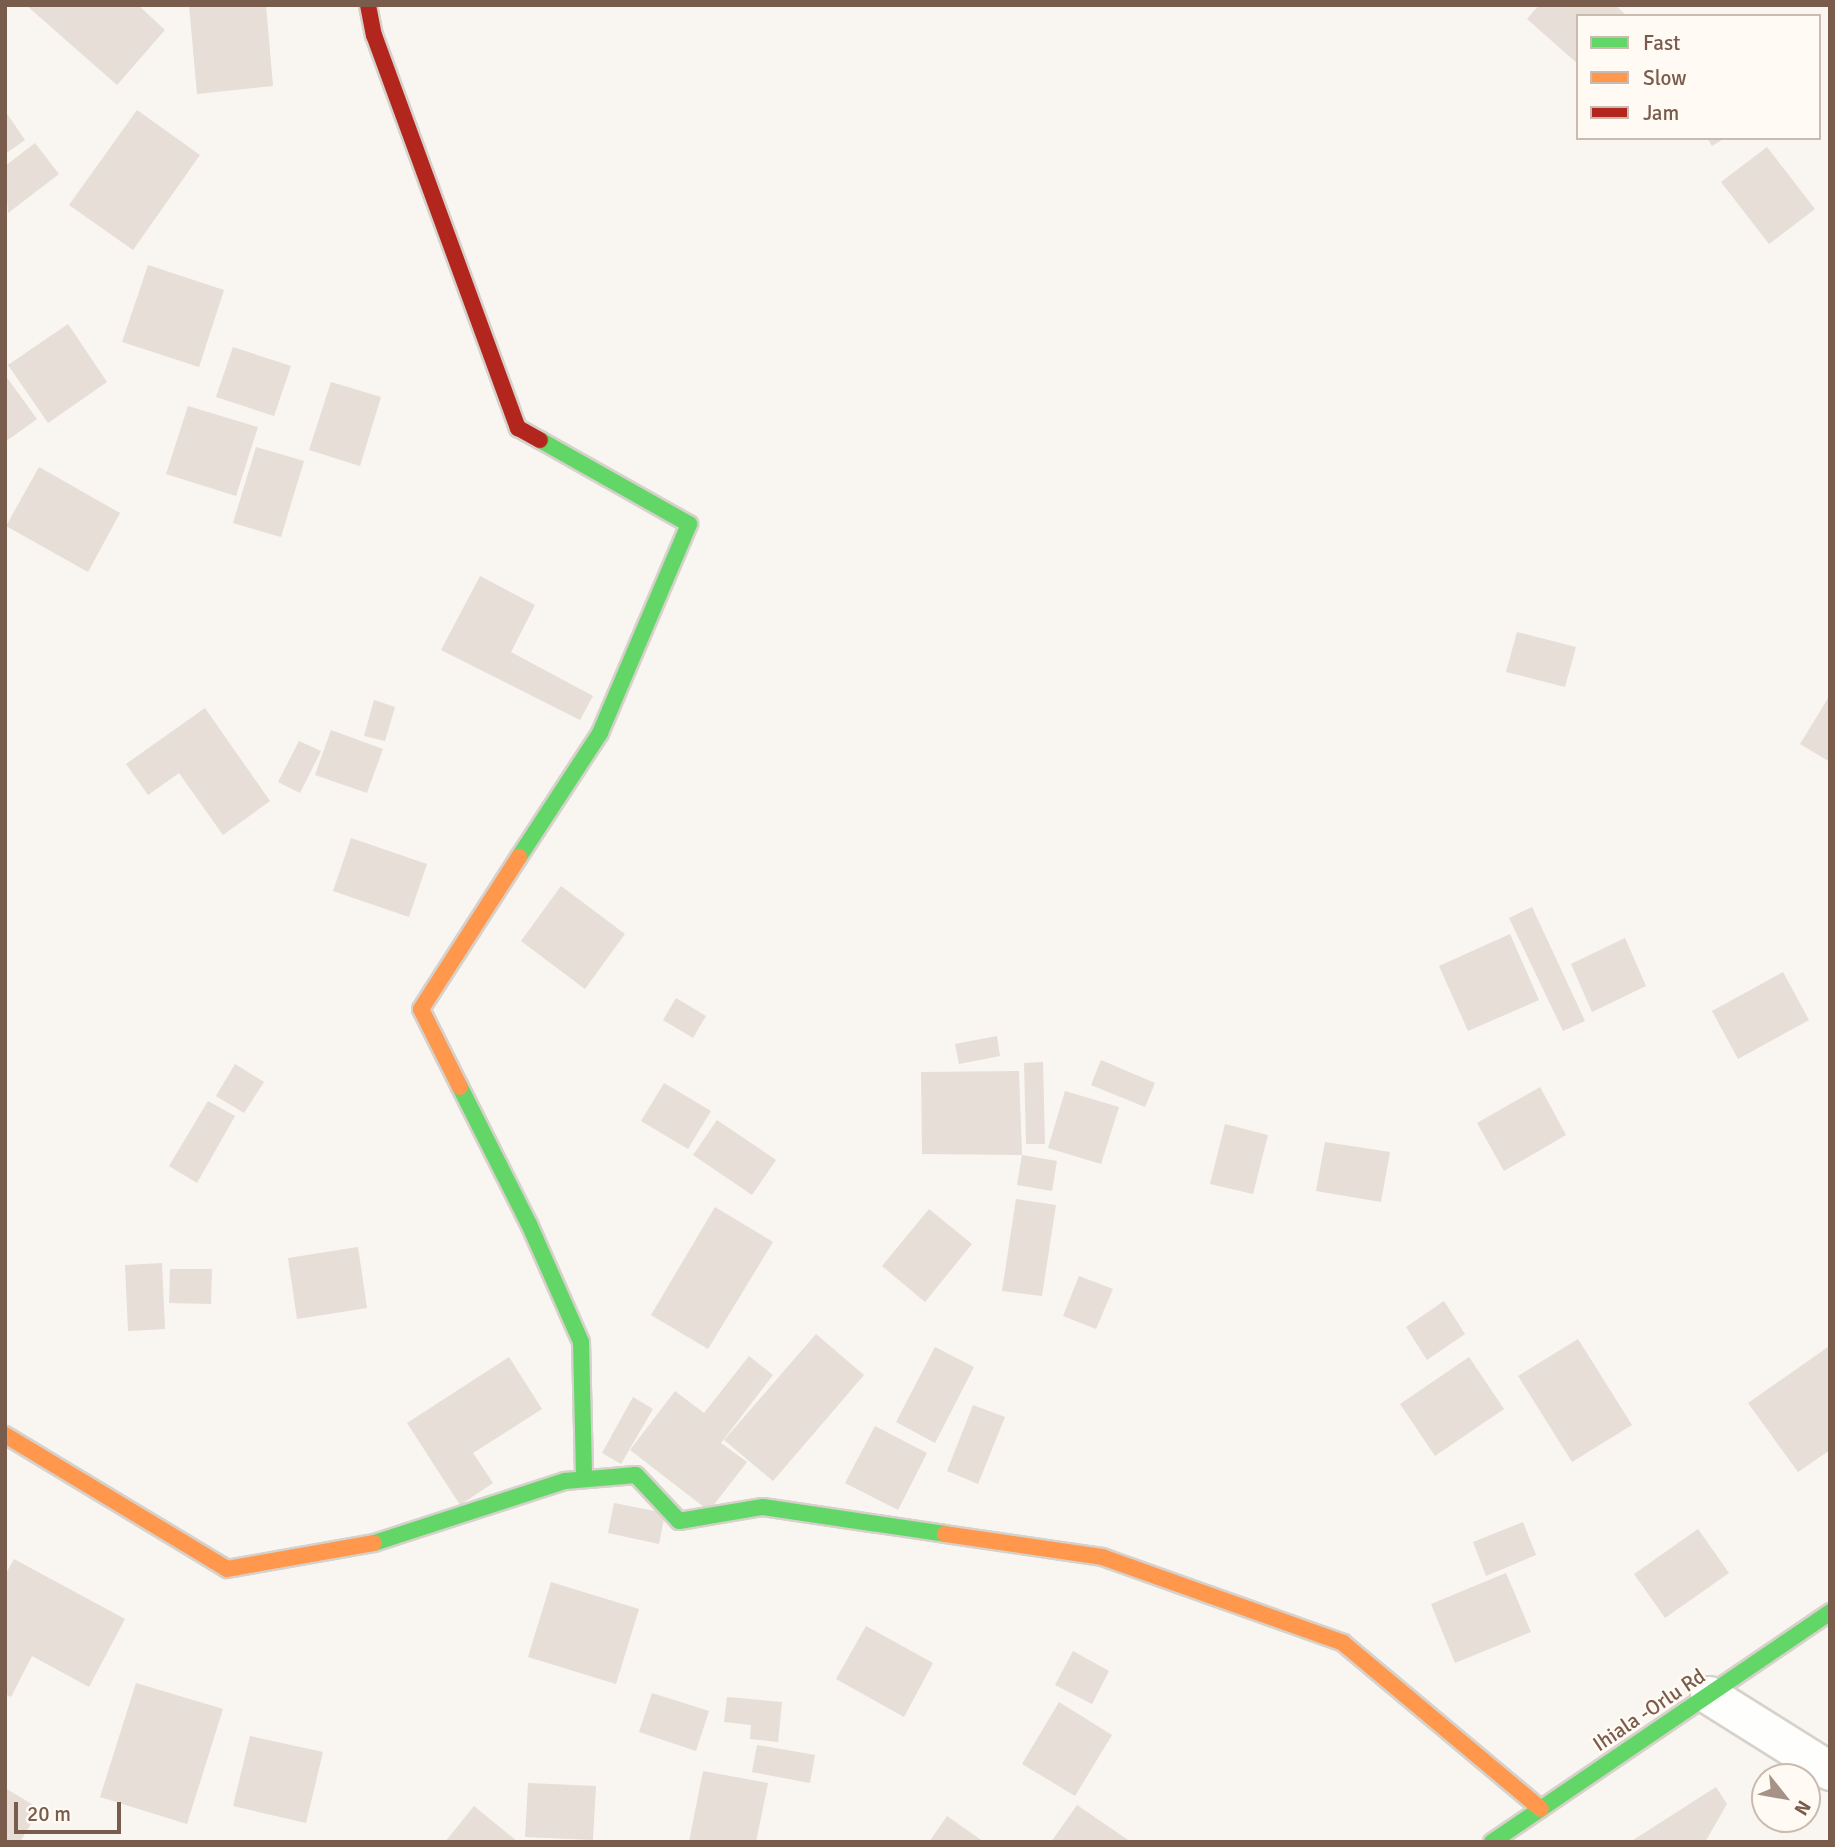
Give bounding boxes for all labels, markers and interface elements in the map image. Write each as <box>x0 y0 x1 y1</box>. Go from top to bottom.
legend <box>1576 14 1821 140</box>
text: Fast <box>1643 30 1680 56</box>
text: Slow <box>1643 65 1687 91</box>
text: Jam <box>1643 100 1679 126</box>
street label: Ihiala -Orlu Rd <box>1588 1663 1710 1757</box>
north arrow <box>1751 1763 1821 1833</box>
scale bar <box>18 1787 124 1831</box>
text: N <box>1789 1796 1816 1820</box>
text: 20 m <box>27 1801 71 1827</box>

